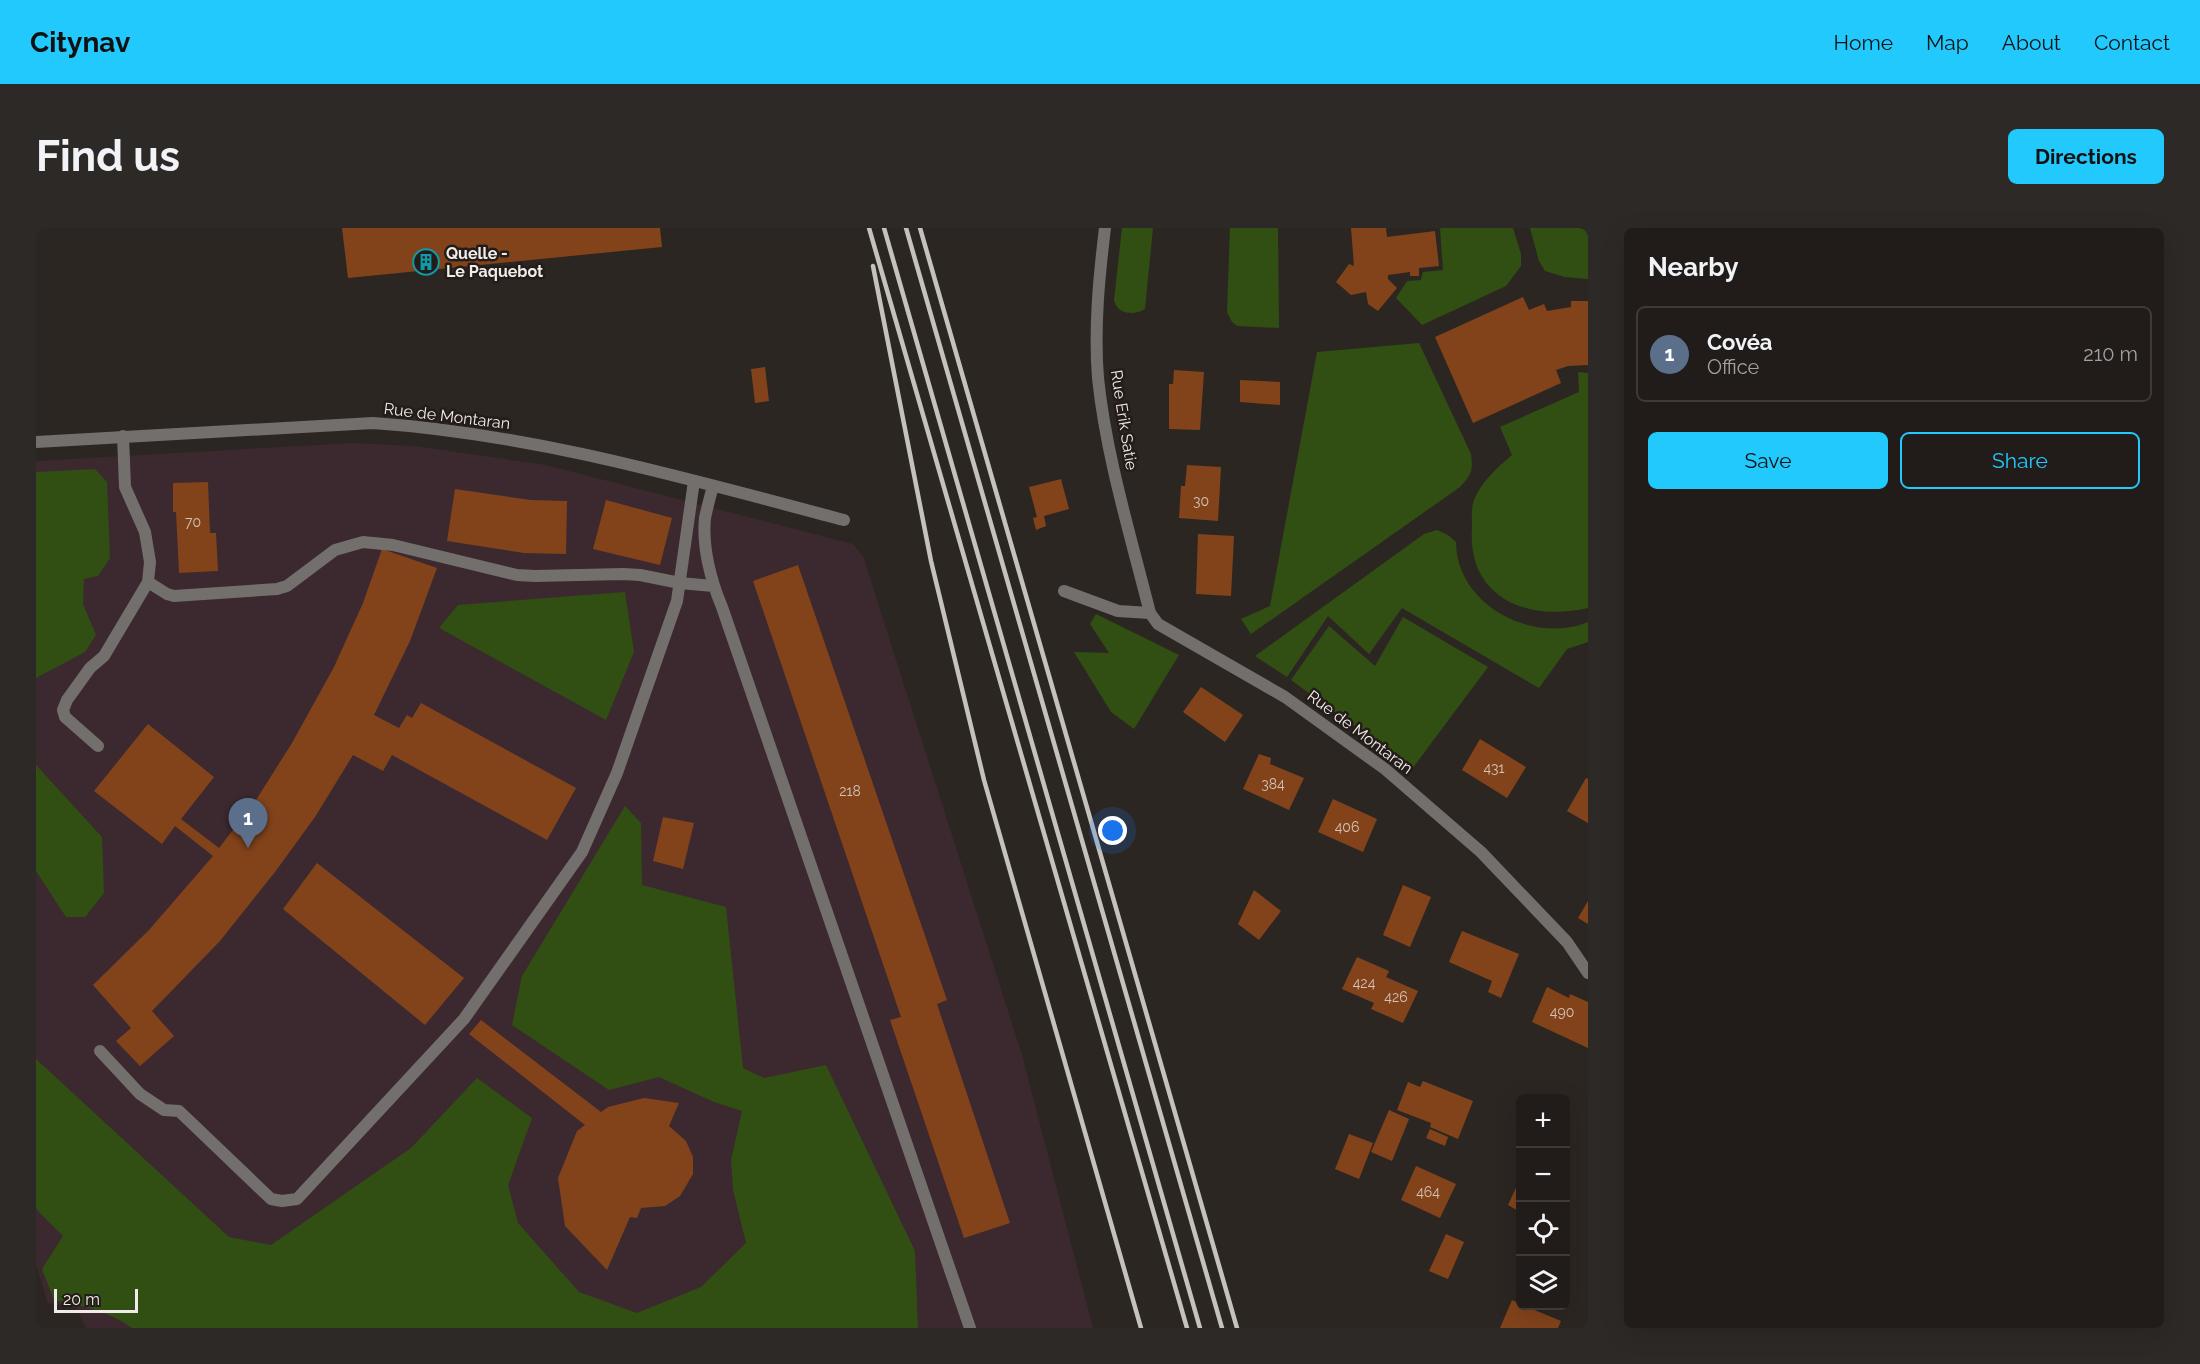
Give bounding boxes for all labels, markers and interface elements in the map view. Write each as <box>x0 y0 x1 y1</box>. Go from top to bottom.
text: Citynav <box>30 26 130 59</box>
text: Home <box>1834 30 1893 55</box>
text: Map <box>1926 30 1969 55</box>
text: About <box>2002 30 2061 55</box>
text: Contact <box>2094 30 2170 55</box>
button: Directions <box>2008 129 2164 184</box>
text: Find us <box>36 132 180 181</box>
place label: Quelle - Le Paquebot <box>446 244 543 281</box>
building icon: Quelle - Le Paquebot <box>411 247 441 277</box>
text: Nearby <box>1648 252 1738 282</box>
text: Covéa <box>1707 329 1773 355</box>
text: 1 <box>1665 342 1674 366</box>
text: 210 m <box>2083 342 2138 366</box>
text: Office <box>1707 355 1759 379</box>
street label: Rue Erik Satie <box>1107 369 1141 471</box>
street label: Rue de Montaran <box>383 399 511 433</box>
button: Save <box>1648 432 1888 489</box>
button: Share <box>1900 432 2140 489</box>
house number: 30 <box>1193 493 1209 509</box>
house number: 70 <box>185 514 201 530</box>
street label: Rue de Montaran <box>1304 686 1416 778</box>
house number: 431 <box>1483 760 1505 776</box>
house number: 384 <box>1261 776 1285 792</box>
house number: 218 <box>839 783 861 799</box>
pin: 1 <box>228 798 268 848</box>
your location <box>1098 816 1127 845</box>
house number: 406 <box>1335 819 1359 835</box>
house number: 424 <box>1353 975 1376 991</box>
house number: 426 <box>1384 989 1408 1005</box>
house number: 490 <box>1550 1004 1574 1020</box>
map controls <box>1516 1094 1570 1310</box>
button: + <box>1516 1094 1570 1148</box>
button: − <box>1516 1148 1570 1202</box>
house number: 464 <box>1416 1184 1440 1200</box>
button: locate <box>1516 1202 1570 1256</box>
button: layers <box>1516 1256 1570 1310</box>
scale bar <box>54 1286 138 1314</box>
text: 20 m <box>63 1290 100 1309</box>

